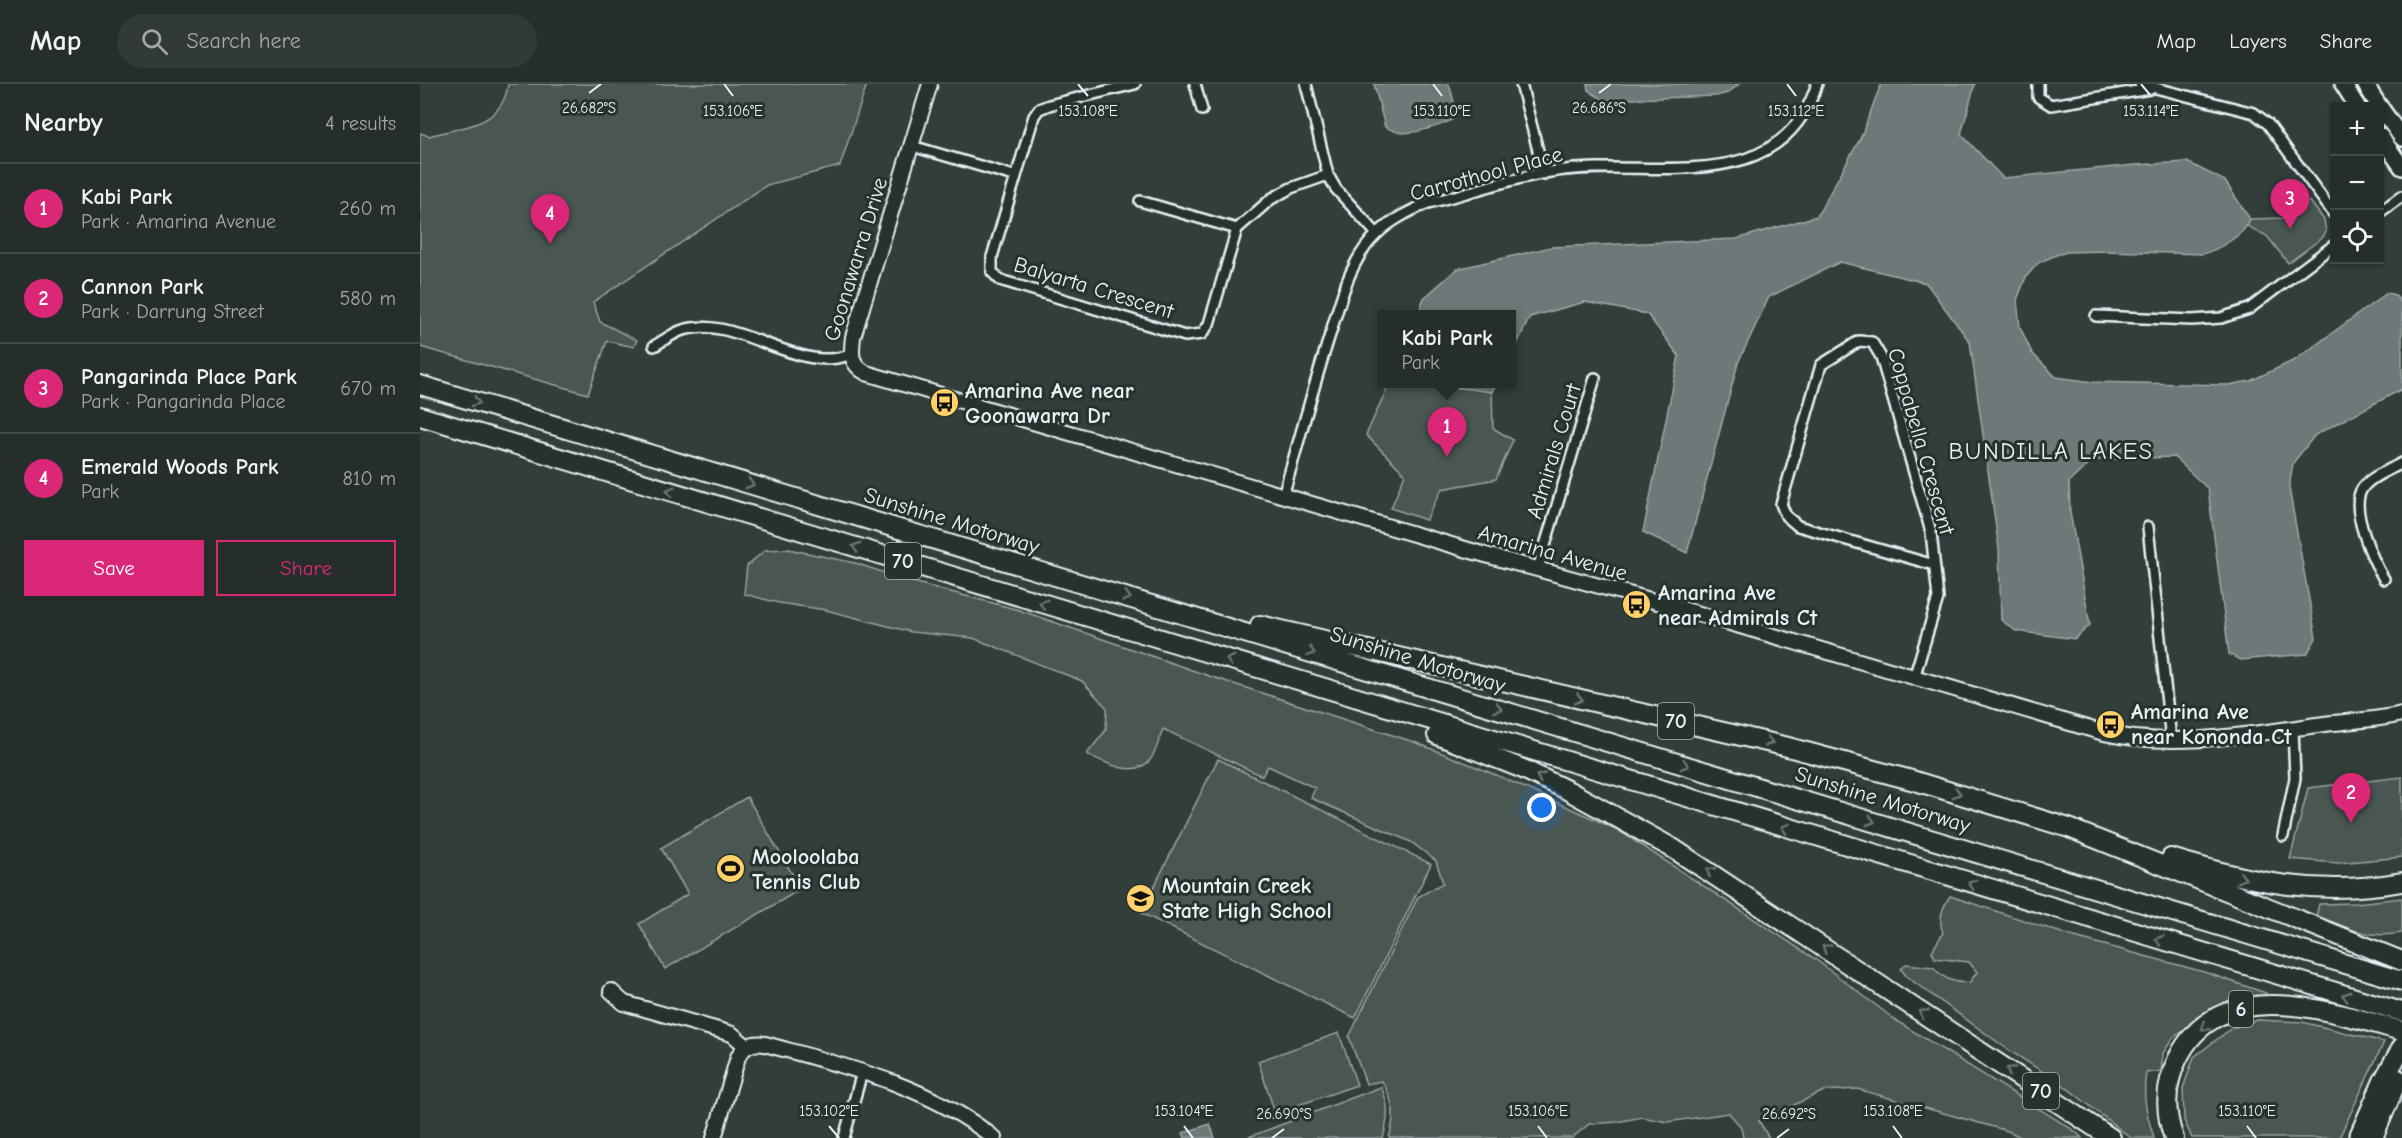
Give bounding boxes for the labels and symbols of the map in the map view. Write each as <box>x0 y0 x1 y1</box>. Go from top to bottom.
text: 26.682°S <box>562 99 616 117</box>
text: 26.686°S <box>1572 99 1626 117</box>
text: 153.106°E <box>703 102 763 120</box>
text: 153.108°E <box>1058 102 1118 120</box>
text: 153.110°E <box>1413 102 1471 120</box>
text: 153.112°E <box>1768 102 1824 120</box>
text: 153.114°E <box>2123 102 2179 120</box>
street label: Carrothool Place <box>1407 141 1565 207</box>
street label: Goonawarra Drive <box>819 174 893 344</box>
pin: 3 <box>2270 180 2310 229</box>
pin: 4 <box>530 194 570 244</box>
street label: Balyarta Crescent <box>1011 251 1177 325</box>
street label: Coppabella Crescent <box>1882 345 1960 538</box>
place label: Amarina Ave near Goonawarra Dr <box>965 378 1134 429</box>
street label: Admirals Court <box>1521 380 1587 522</box>
bus stop icon: Amarina Ave near Goonawarra Dr <box>928 387 960 419</box>
one-way arrow <box>470 394 481 407</box>
pin: 1 <box>1428 408 1466 457</box>
district label: BUNDILLA LAKES <box>1948 437 2154 465</box>
one-way arrow <box>744 477 755 489</box>
street label: Sunshine Motorway <box>861 482 1043 560</box>
one-way arrow <box>665 486 676 498</box>
street label: Amarina Avenue <box>1475 519 1630 587</box>
one-way arrow <box>852 542 862 554</box>
road number: 70 <box>885 543 921 579</box>
place label: Amarina Ave near Admirals Ct <box>1658 580 1818 631</box>
bus stop icon: Amarina Ave near Admirals Ct <box>1621 589 1653 621</box>
one-way arrow <box>1121 590 1132 602</box>
one-way arrow <box>1038 599 1049 611</box>
street label: Sunshine Motorway <box>1327 621 1509 699</box>
one-way arrow <box>1305 645 1316 657</box>
one-way arrow <box>1225 655 1236 667</box>
one-way arrow <box>1573 691 1583 704</box>
place label: Amarina Ave near Kononda Ct <box>2131 699 2292 750</box>
one-way arrow <box>1492 701 1503 713</box>
road number: 70 <box>1658 703 1694 739</box>
bus stop icon: Amarina Ave near Kononda Ct <box>2094 708 2126 740</box>
one-way arrow <box>1764 735 1774 748</box>
one-way arrow <box>1679 758 1690 770</box>
street label: Sunshine Motorway <box>1792 761 1974 839</box>
one-way arrow <box>1535 773 1546 785</box>
pin: 2 <box>2332 774 2370 823</box>
one-way arrow <box>1951 786 1962 798</box>
your location <box>1527 793 1556 822</box>
one-way arrow <box>1865 814 1876 826</box>
one-way arrow <box>1781 823 1791 835</box>
place label: Mooloolaba Tennis Club <box>752 844 860 895</box>
sports icon: Mooloolaba Tennis Club <box>715 853 747 885</box>
one-way arrow <box>1706 868 1717 879</box>
one-way arrow <box>2237 871 2247 884</box>
place label: Mountain Creek State High School <box>1162 873 1332 924</box>
one-way arrow <box>1967 879 1978 891</box>
school or university icon: Mountain Creek State High School <box>1125 882 1157 914</box>
one-way arrow <box>2154 935 2165 947</box>
one-way arrow <box>1821 944 1832 955</box>
road number: 6 <box>2229 991 2253 1027</box>
one-way arrow <box>2341 991 2352 1003</box>
one-way arrow <box>1919 1009 1930 1020</box>
one-way arrow <box>2200 1020 2211 1031</box>
one-way arrow <box>2006 1066 2017 1077</box>
road number: 70 <box>2023 1073 2059 1109</box>
text: 153.102°E <box>799 1102 859 1120</box>
text: 153.104°E <box>1154 1102 1214 1120</box>
text: 153.106°E <box>1508 1102 1568 1120</box>
text: 153.108°E <box>1863 1102 1923 1120</box>
text: 153.110°E <box>2218 1102 2276 1120</box>
text: 26.690°S <box>1256 1105 1312 1123</box>
text: 26.692°S <box>1762 1105 1816 1123</box>

